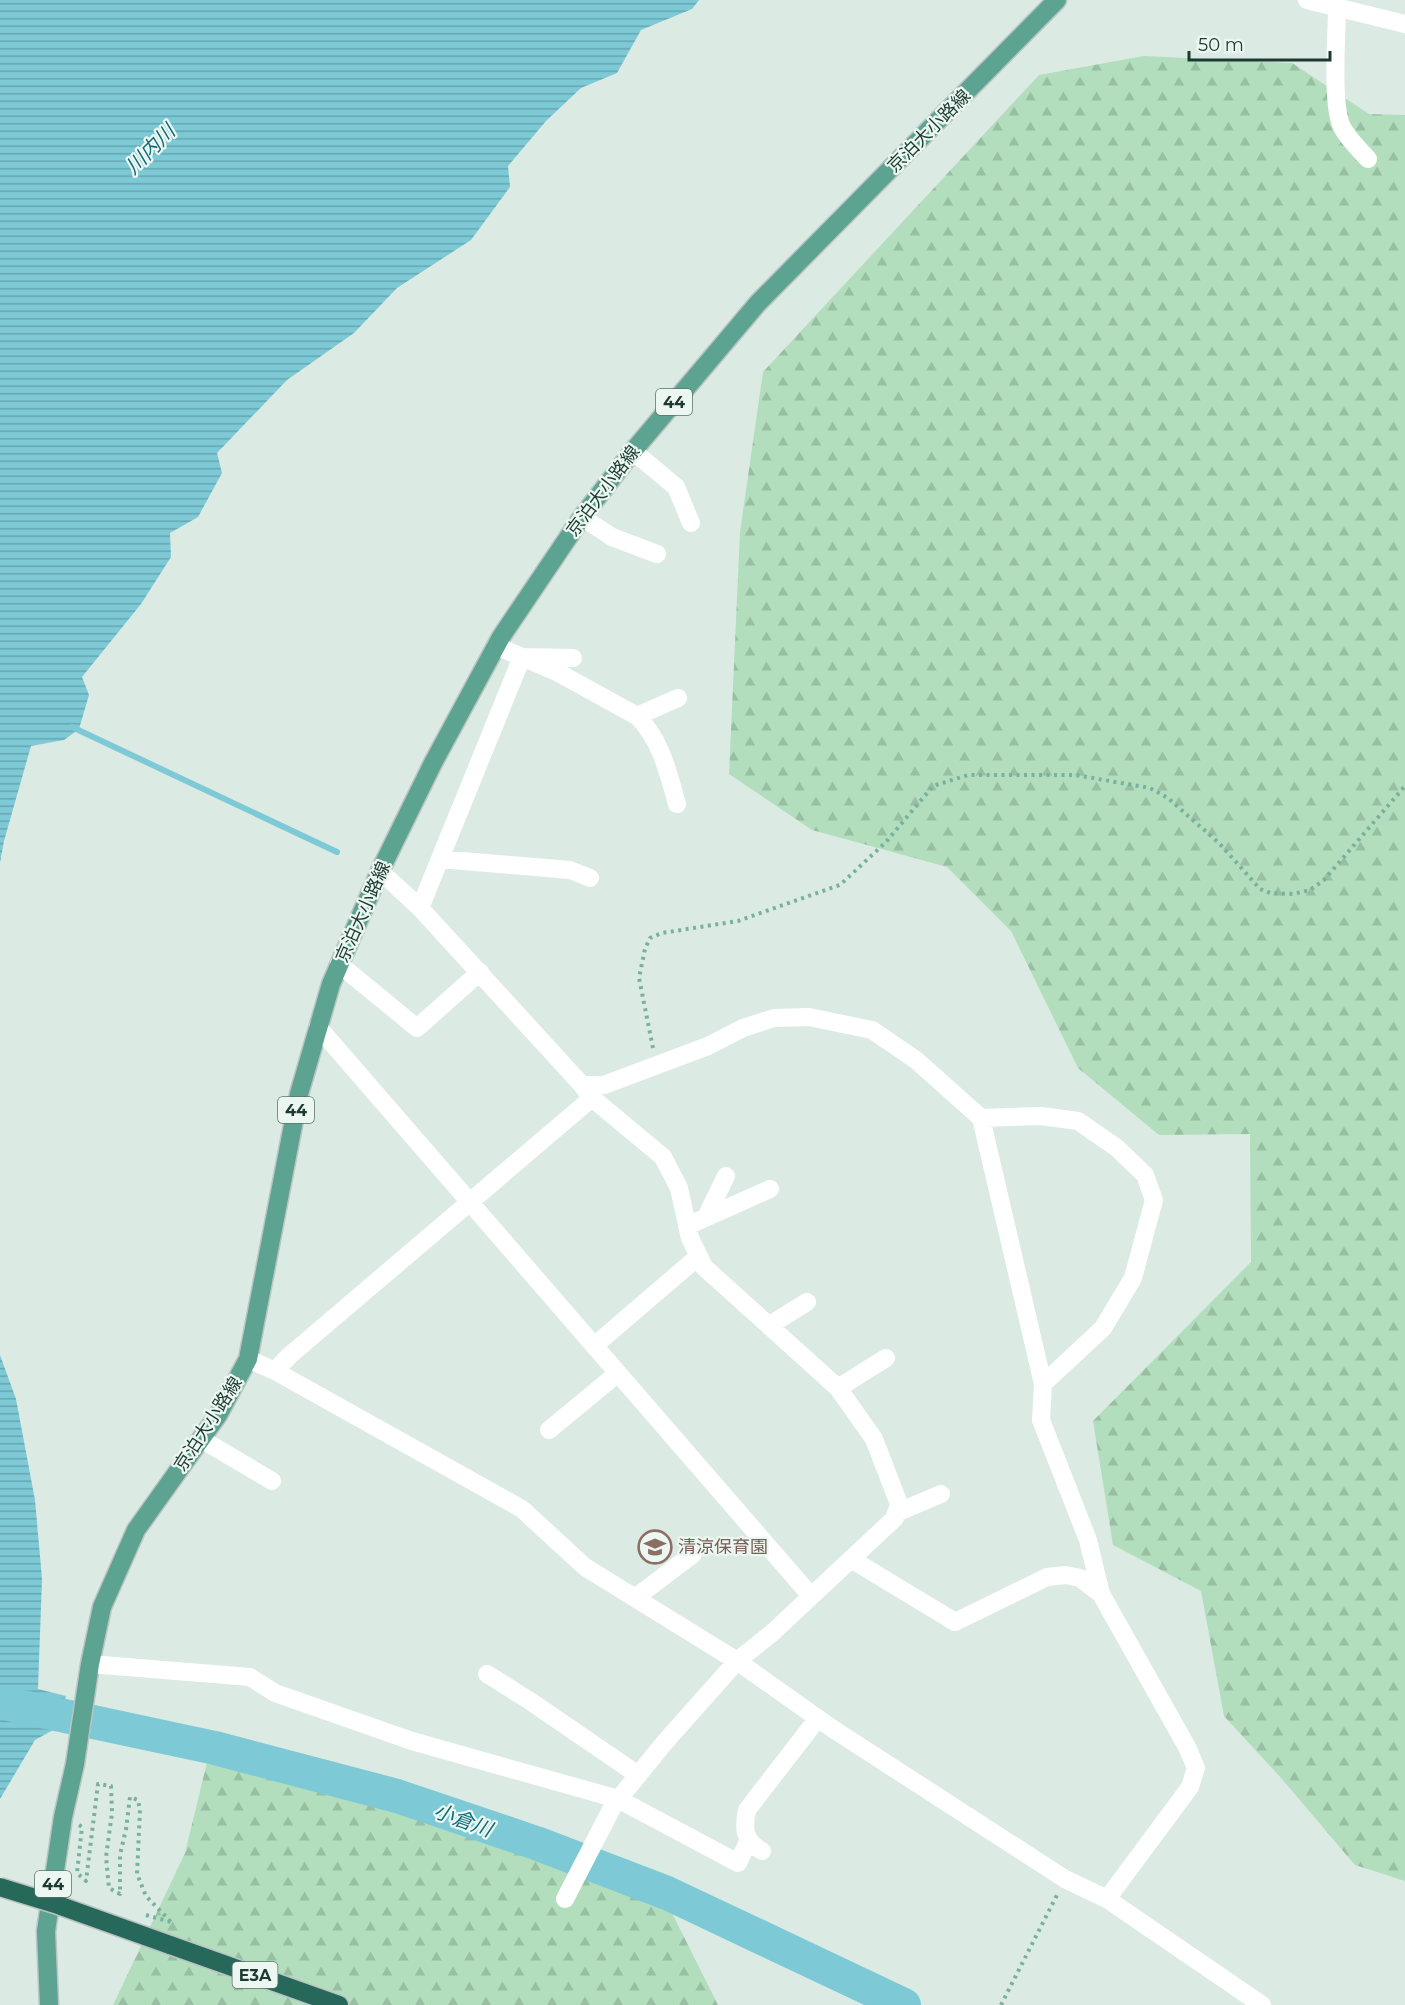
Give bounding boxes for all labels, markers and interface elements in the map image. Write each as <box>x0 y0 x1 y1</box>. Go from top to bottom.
scale bar <box>1189 24 1330 62</box>
text: 50 m <box>1198 34 1244 56</box>
street label: 京泊大小路線 <box>883 85 975 177</box>
water label: 川内川 <box>120 118 181 179</box>
road number: 44 <box>656 389 692 415</box>
street label: 京泊大小路線 <box>562 441 644 541</box>
street label: 京泊大小路線 <box>331 858 395 966</box>
road number: 44 <box>278 1097 314 1123</box>
street label: 京泊大小路線 <box>169 1373 247 1475</box>
school or university icon: 清涼保育園 <box>637 1529 673 1565</box>
place label: 清涼保育園 <box>678 1536 768 1558</box>
water label: 小倉川 <box>431 1798 497 1842</box>
road number: 44 <box>35 1871 71 1897</box>
road number: E3A <box>232 1962 278 1988</box>

